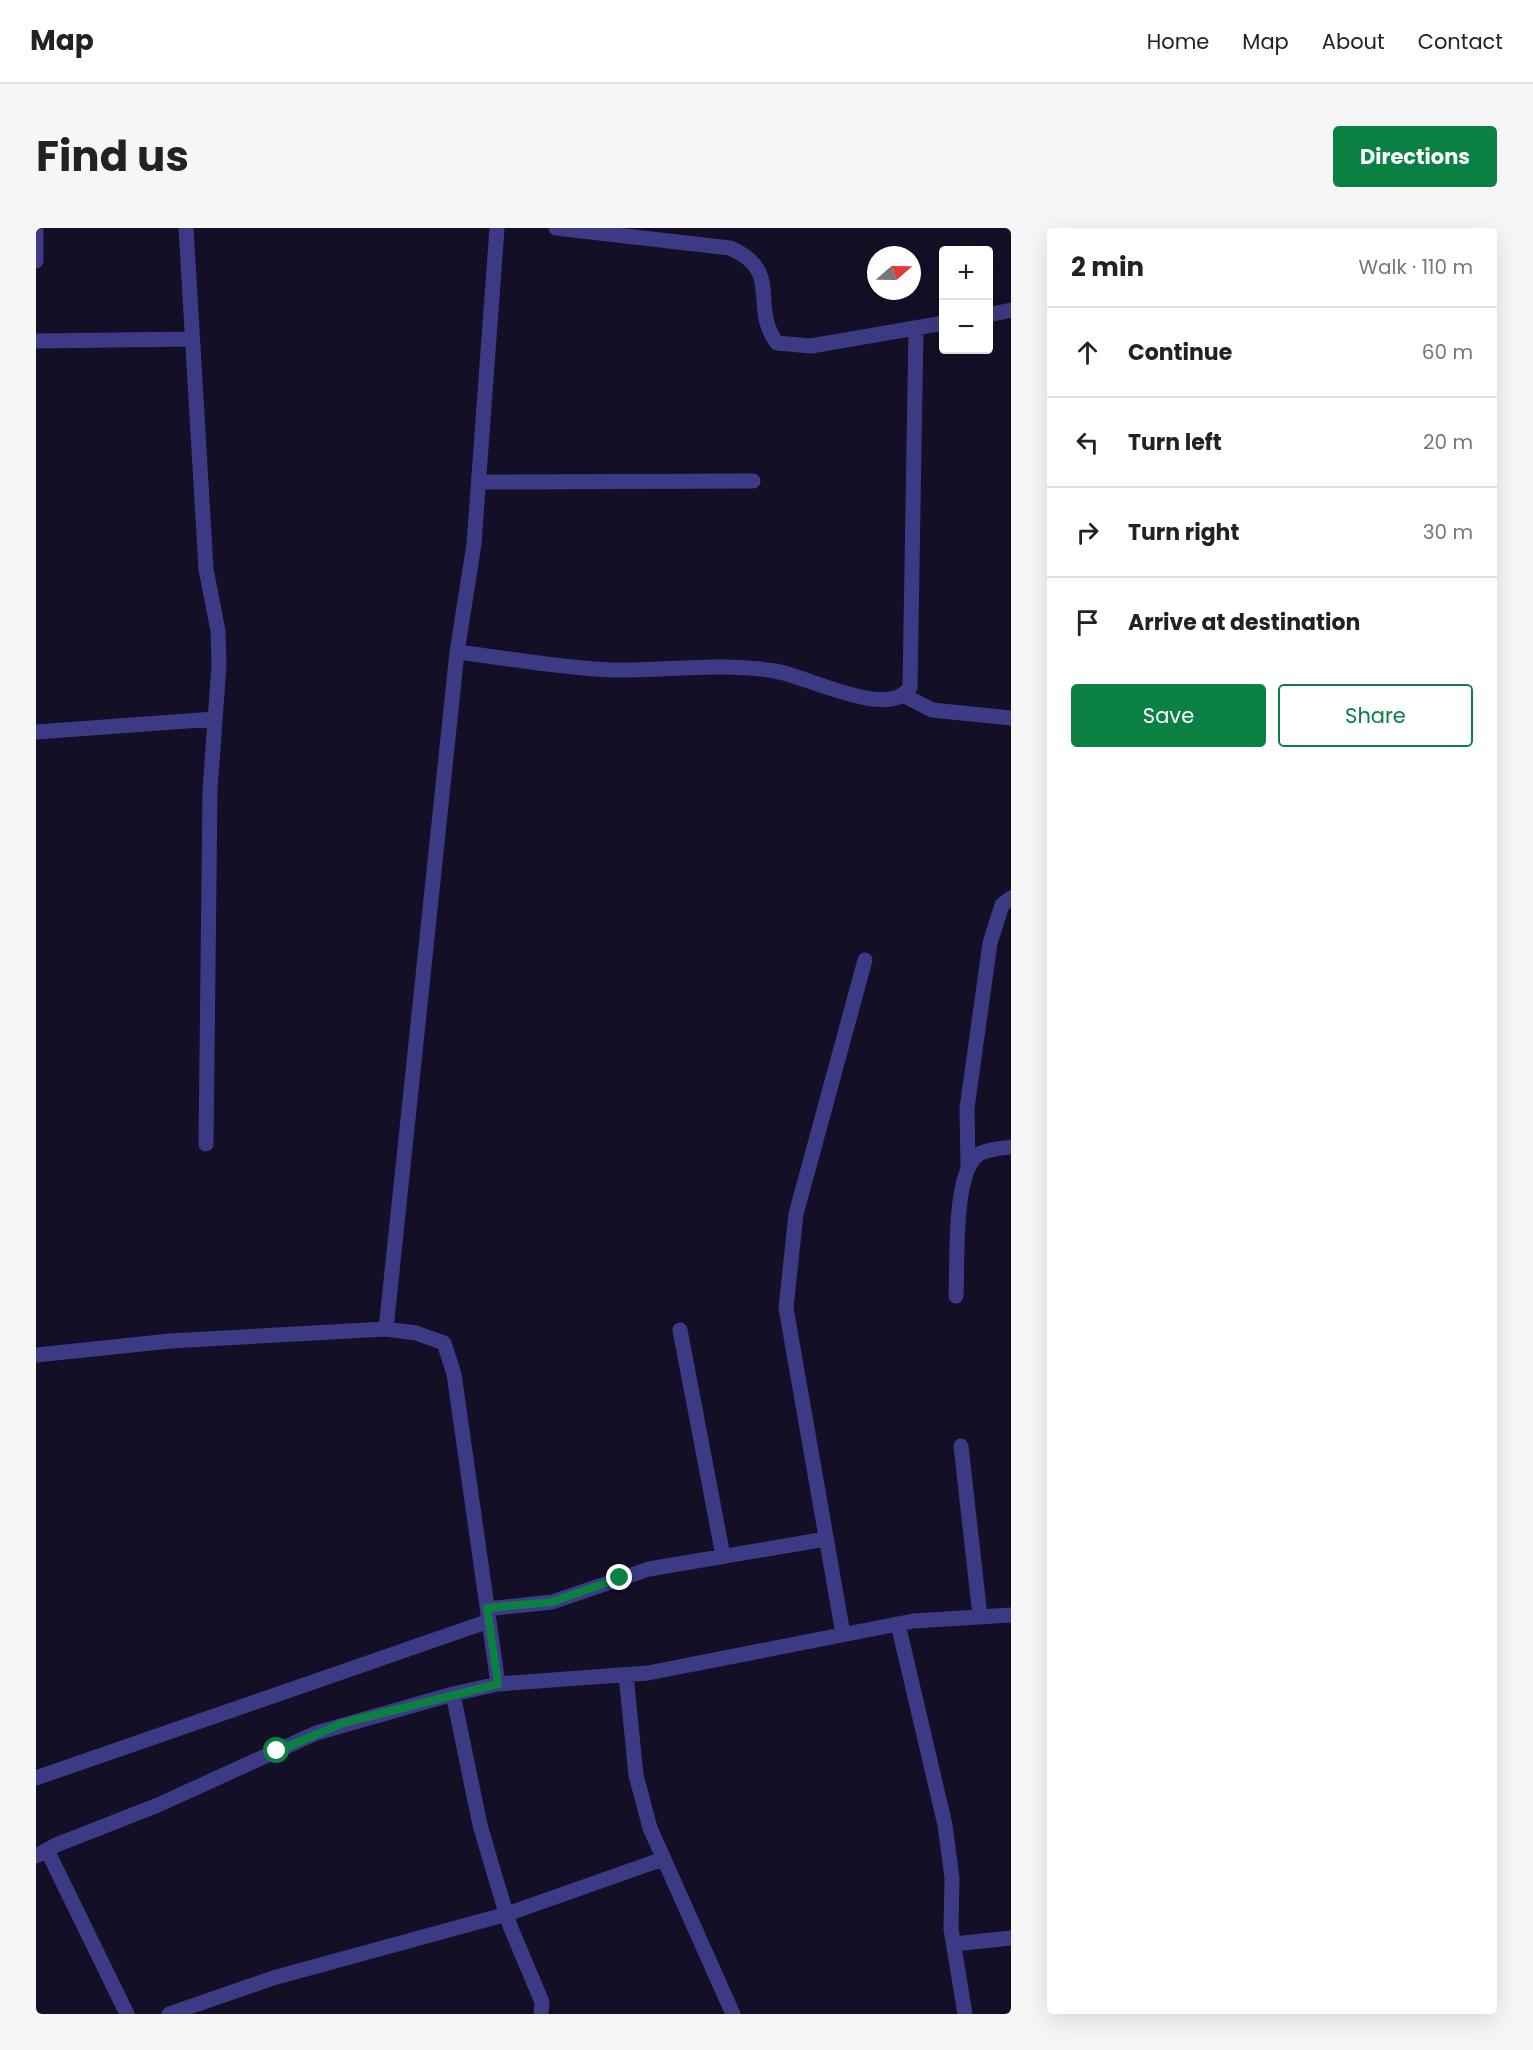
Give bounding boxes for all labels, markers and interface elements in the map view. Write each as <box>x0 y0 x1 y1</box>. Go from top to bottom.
text: Map <box>30 21 94 60</box>
text: Home <box>1147 27 1209 56</box>
text: Map <box>1242 27 1289 56</box>
text: About <box>1322 27 1385 56</box>
text: Contact <box>1418 27 1503 56</box>
button: Directions <box>1333 126 1497 187</box>
text: Find us <box>36 127 189 186</box>
north arrow <box>867 246 921 300</box>
map controls <box>939 246 993 354</box>
button: + <box>939 246 993 300</box>
text: 2 min <box>1071 249 1144 285</box>
text: Walk · 110 m <box>1359 253 1473 281</box>
button: − <box>939 300 993 354</box>
icon: ahead <box>1071 336 1104 369</box>
text: Continue <box>1128 337 1232 368</box>
text: 60 m <box>1422 338 1473 366</box>
icon: left <box>1071 426 1104 459</box>
text: Turn left <box>1128 427 1222 458</box>
text: 20 m <box>1423 428 1473 456</box>
icon: right <box>1071 516 1104 549</box>
text: Turn right <box>1128 517 1239 548</box>
text: 30 m <box>1423 518 1473 546</box>
icon: arrive <box>1071 606 1104 639</box>
text: Arrive at destination <box>1128 607 1360 638</box>
button: Save <box>1071 684 1266 747</box>
button: Share <box>1278 684 1473 747</box>
route end <box>606 1564 632 1590</box>
route start <box>263 1737 289 1763</box>

